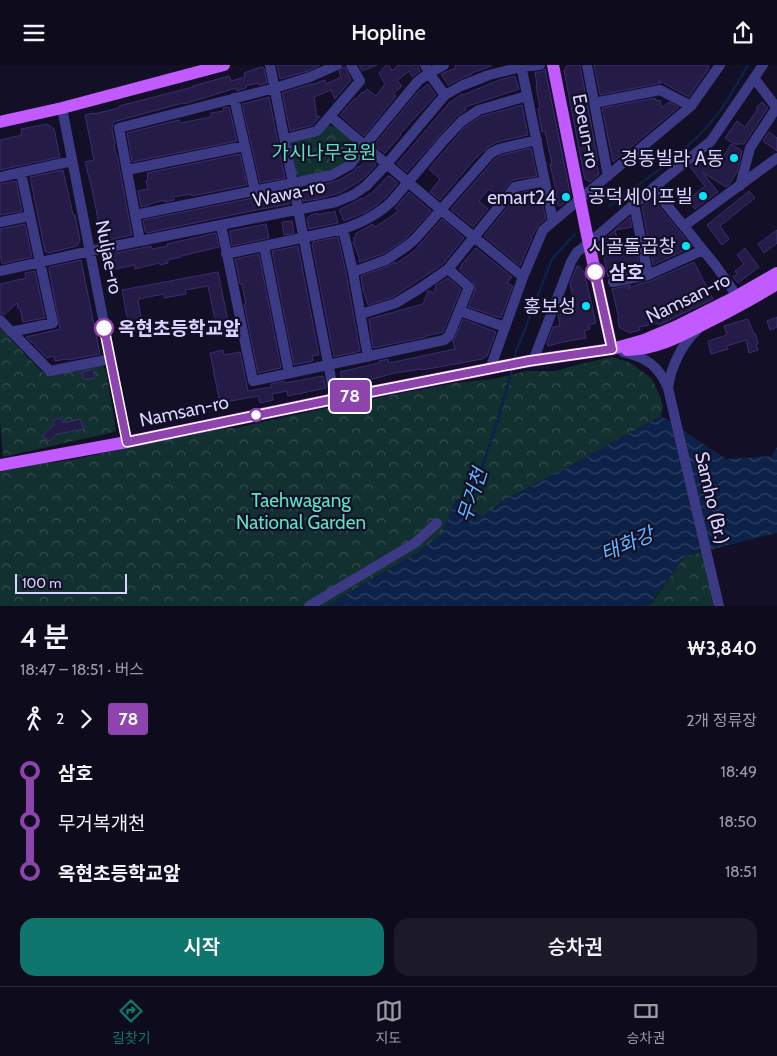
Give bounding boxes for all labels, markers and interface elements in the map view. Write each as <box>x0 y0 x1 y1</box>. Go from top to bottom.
icon: menu <box>20 19 48 47</box>
text: Hopline <box>351 19 426 46</box>
icon: share <box>729 19 757 47</box>
street label: Eoeun-ro <box>568 92 604 170</box>
park label: 가시나무공원 <box>272 141 376 164</box>
place label: 경동빌라 A동 <box>621 147 724 170</box>
marker: 경동빌라 A동 <box>728 152 740 164</box>
street label: Wawa-ro <box>251 174 327 212</box>
place label: 공덕세이프빌 <box>588 185 693 208</box>
place label: emart24 <box>487 186 556 209</box>
marker: 공덕세이프빌 <box>697 190 709 202</box>
marker: emart24 <box>560 191 572 203</box>
street label: Nuljae-ro <box>91 218 127 296</box>
place label: 시골돌곱창 <box>589 235 676 258</box>
marker: 시골돌곱창 <box>680 240 692 252</box>
place label: 삼호 <box>609 261 644 284</box>
marker: 삼호 <box>585 262 605 282</box>
street label: Namsan-ro <box>642 268 734 328</box>
place label: 홍보성 <box>524 295 576 318</box>
marker: 홍보성 <box>580 300 592 312</box>
place label: 옥현초등학교앞 <box>118 317 240 340</box>
marker: 옥현초등학교앞 <box>94 318 114 338</box>
line badge: 78 <box>328 380 372 412</box>
text: 78 <box>340 385 360 407</box>
street label: Namsan-ro <box>137 390 231 432</box>
unlabelled marker <box>249 408 263 422</box>
street label: Samho (Br.) <box>690 450 734 546</box>
water label: 무거천 <box>452 463 493 525</box>
park label: Taehwagang National Garden <box>236 489 366 534</box>
water label: 태화강 <box>597 521 659 566</box>
scale bar <box>15 571 128 594</box>
text: 100 m <box>22 574 62 592</box>
text: 4 분 <box>20 620 69 654</box>
text: ₩3,840 <box>687 637 757 660</box>
text: 18:47 – 18:51 · 버스 <box>20 660 144 679</box>
icon: walk <box>20 705 48 733</box>
icon: forward <box>72 705 100 733</box>
text: 78 <box>118 708 138 730</box>
text: 2 <box>56 709 64 728</box>
text: 2개 정류장 <box>686 711 757 730</box>
text: 삼호 <box>58 762 93 785</box>
text: 18:49 <box>720 762 757 781</box>
text: 무거복개천 <box>58 812 145 835</box>
text: 18:50 <box>719 812 757 831</box>
text: 옥현초등학교앞 <box>58 862 180 885</box>
text: 18:51 <box>725 862 757 881</box>
button: 시작 <box>20 918 384 976</box>
button: 승차권 <box>394 918 757 976</box>
tab: 길찾기 <box>112 997 151 1047</box>
tab: 지도 <box>375 997 403 1047</box>
tab: 승차권 <box>626 997 665 1047</box>

